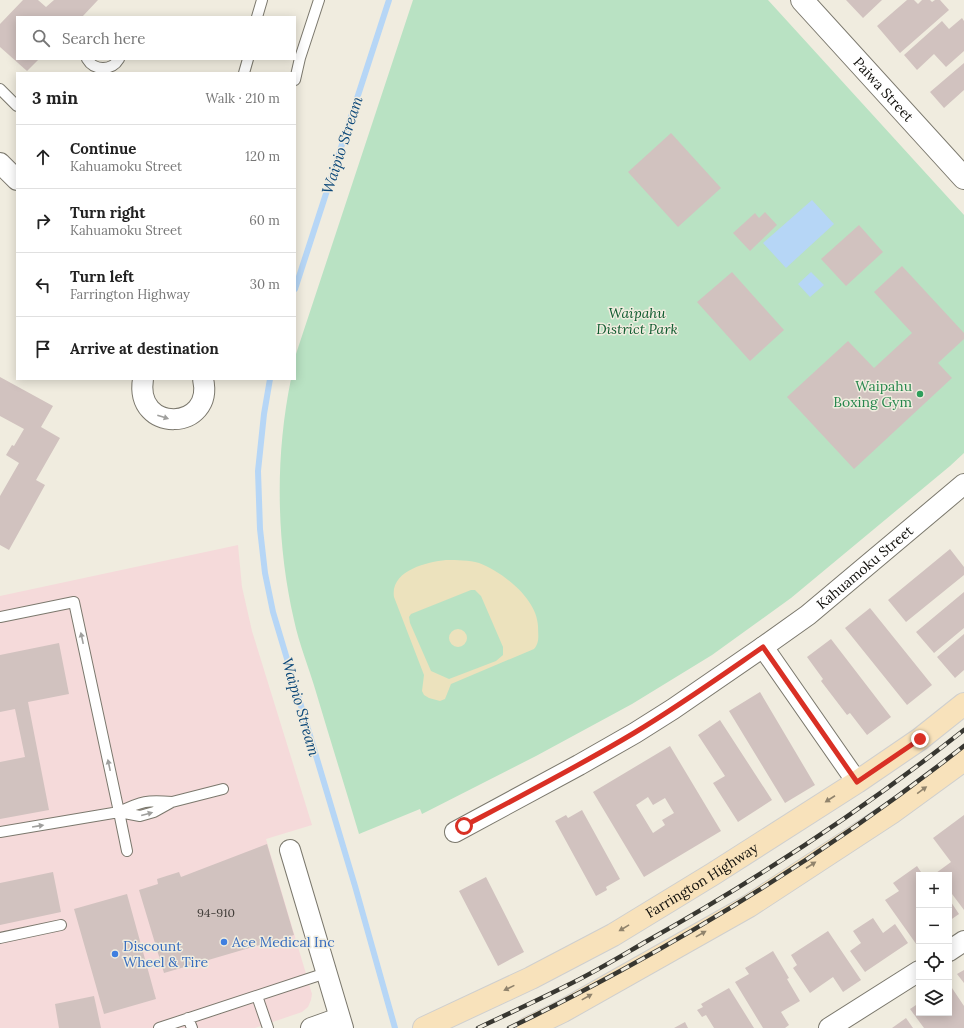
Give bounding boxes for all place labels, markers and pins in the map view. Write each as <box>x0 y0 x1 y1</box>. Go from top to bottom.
place label: Waipahu Boxing Gym <box>833 377 912 411</box>
marker: Waipahu Boxing Gym <box>915 389 925 399</box>
place label: Ace Medical Inc <box>231 933 335 951</box>
place label: Discount Wheel & Tire <box>123 937 208 971</box>
marker: Ace Medical Inc <box>219 937 229 947</box>
marker: Discount Wheel & Tire <box>110 949 120 959</box>

